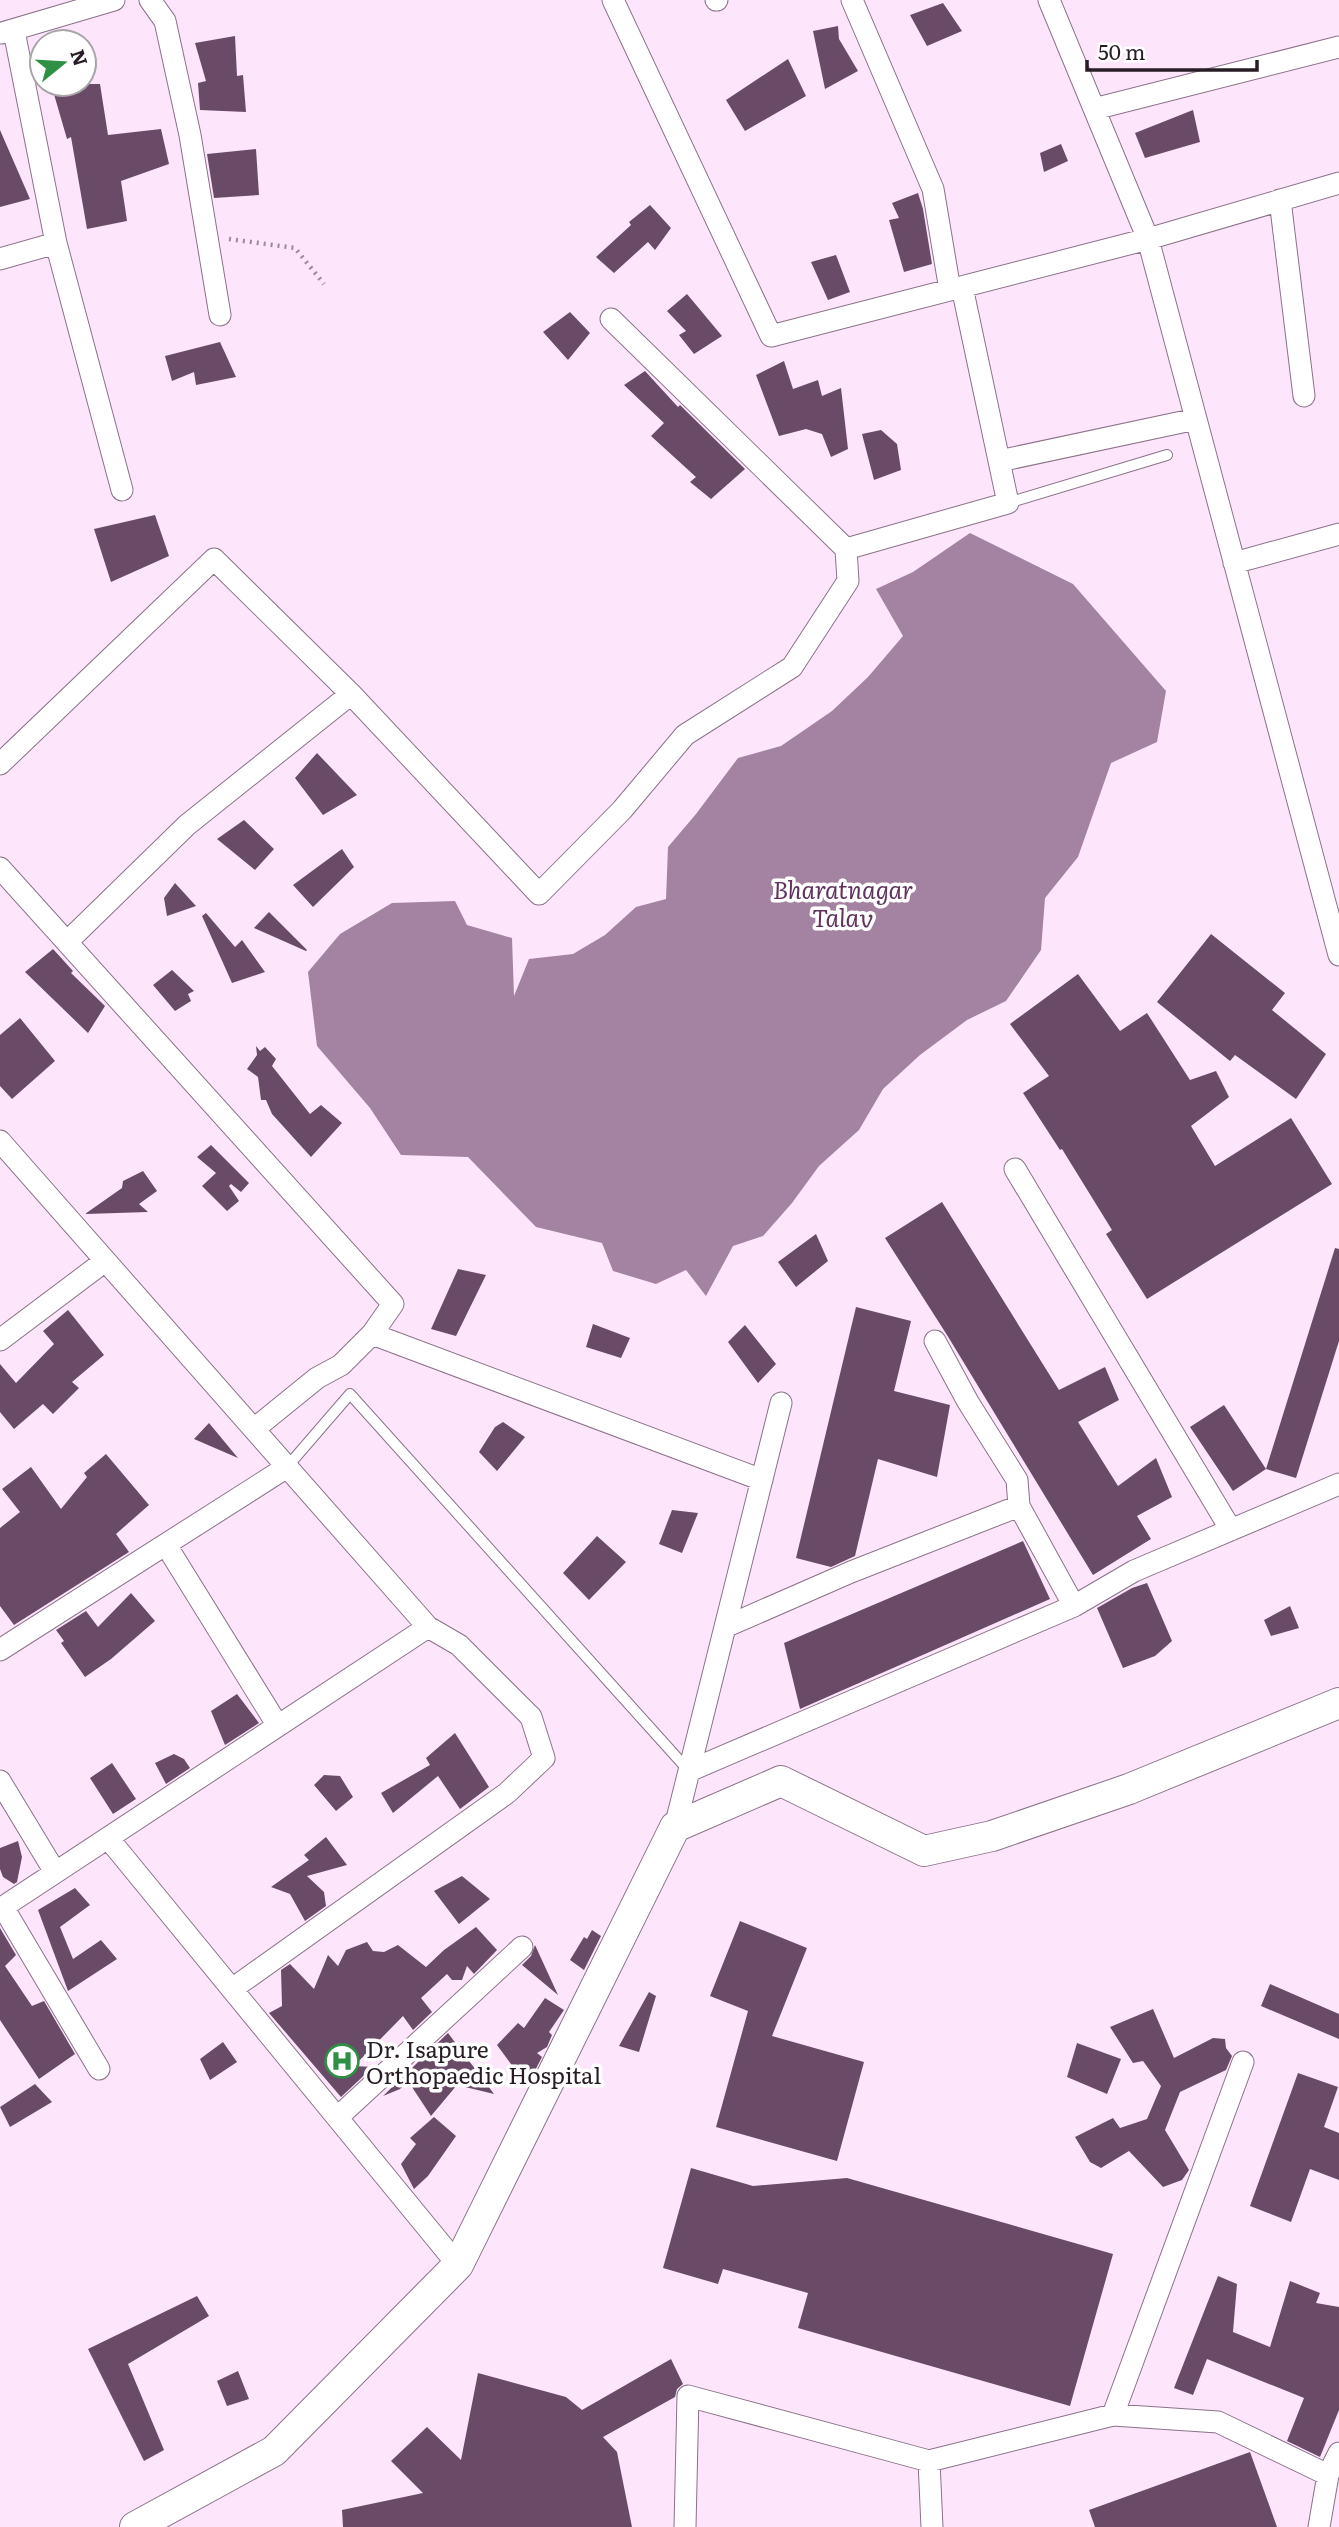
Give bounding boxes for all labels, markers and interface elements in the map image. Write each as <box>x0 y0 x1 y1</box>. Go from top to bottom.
north arrow <box>28 28 98 98</box>
scale bar <box>1087 28 1257 72</box>
text: 50 m <box>1098 35 1145 66</box>
text: N <box>64 46 96 69</box>
water label: Bharatnagar Talav <box>773 871 913 934</box>
place label: Dr. Isapure Orthopaedic Hospital <box>366 2031 601 2091</box>
hospital icon: Dr. Isapure Orthopaedic Hospital <box>323 2042 361 2080</box>

